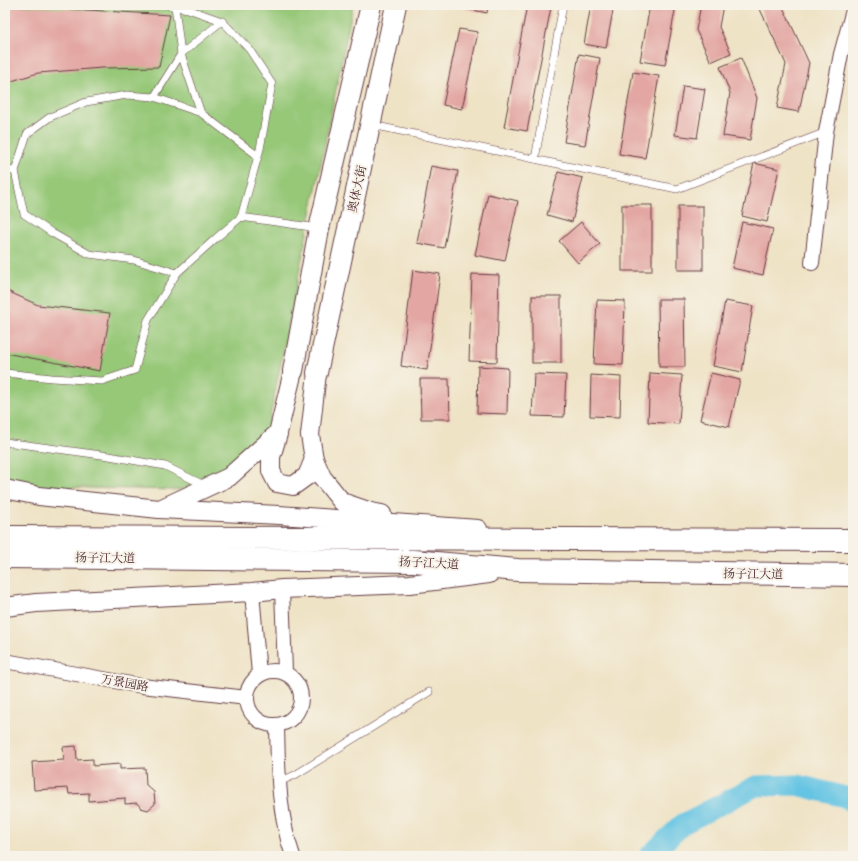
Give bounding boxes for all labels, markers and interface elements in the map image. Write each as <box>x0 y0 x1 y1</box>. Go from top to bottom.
street label: 奥体大街 <box>344 163 369 214</box>
street label: 扬子江大道 <box>75 549 135 566</box>
street label: 扬子江大道 <box>399 553 459 572</box>
street label: 扬子江大道 <box>723 565 783 582</box>
street label: 万景园路 <box>100 671 150 694</box>

